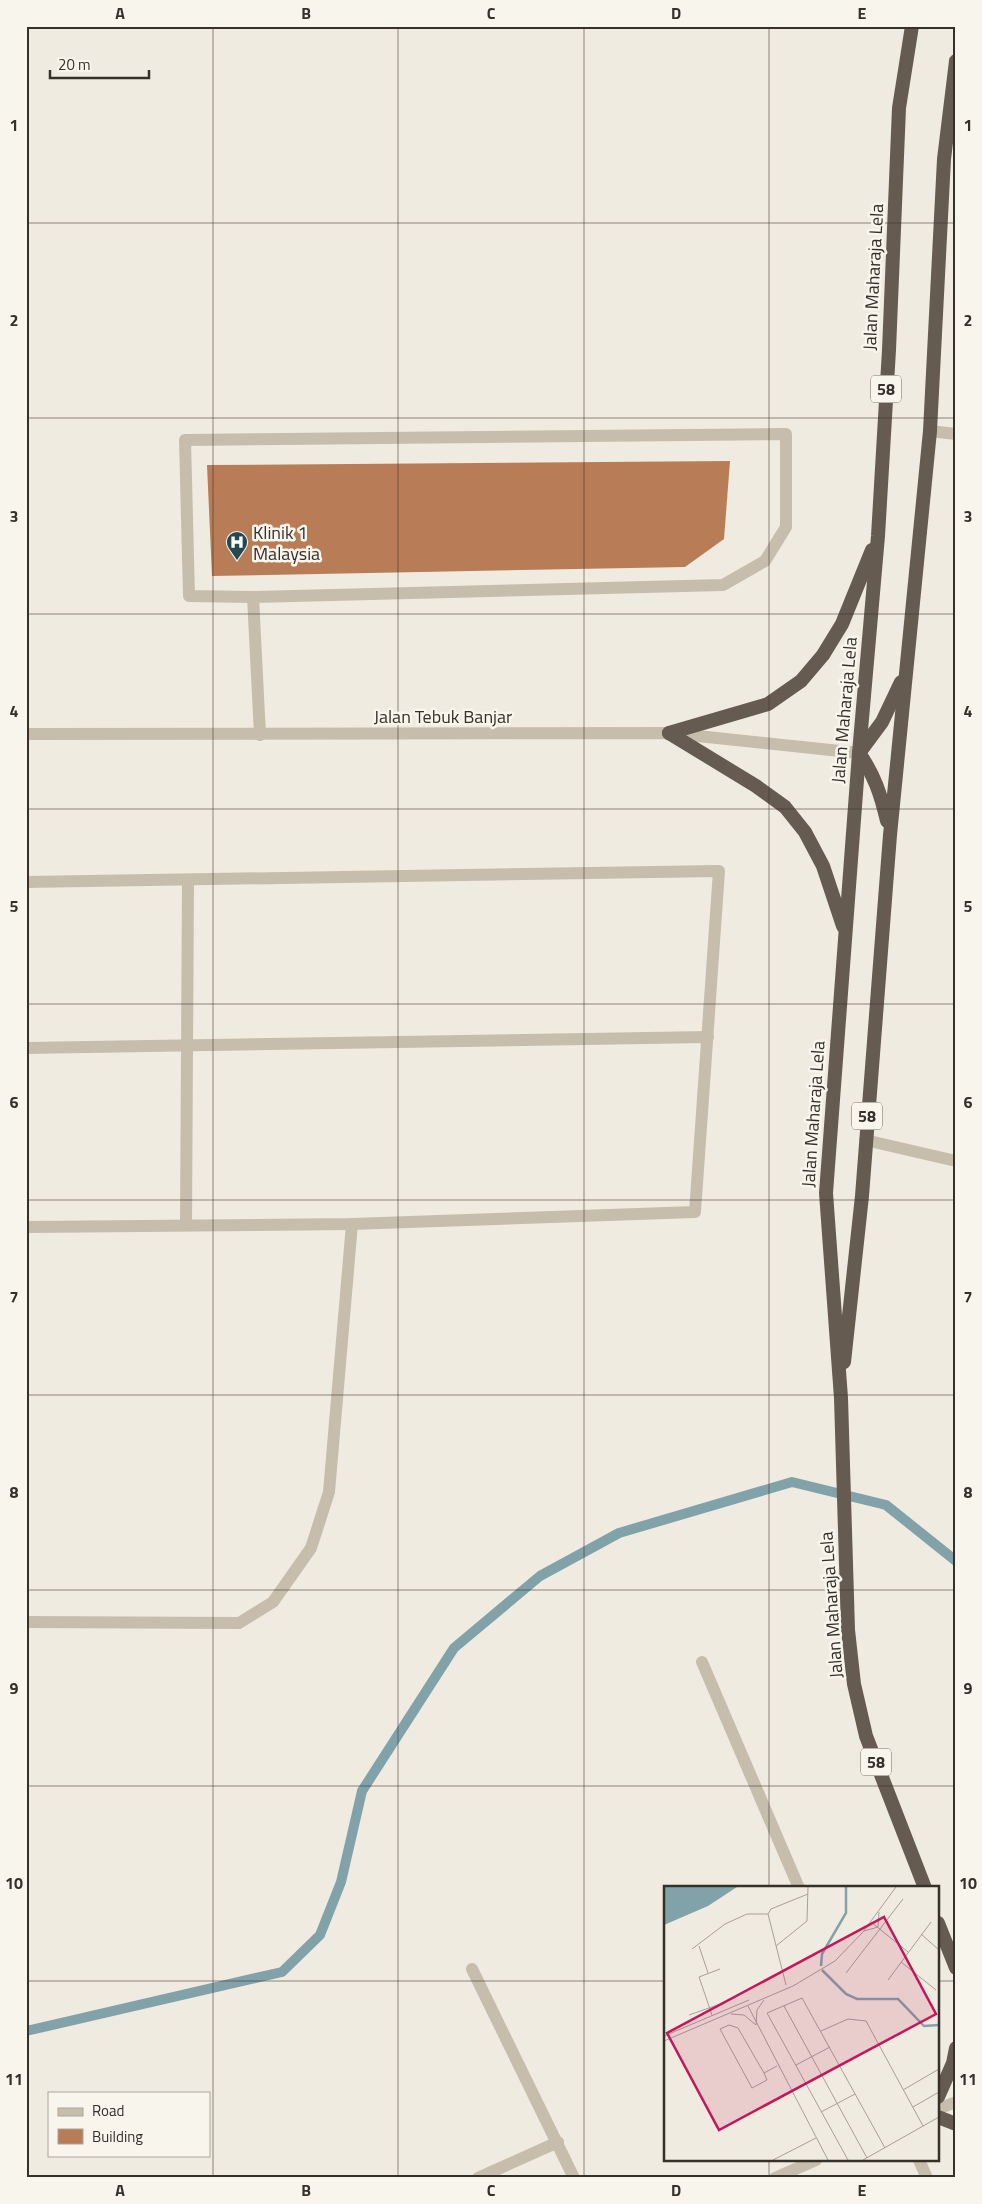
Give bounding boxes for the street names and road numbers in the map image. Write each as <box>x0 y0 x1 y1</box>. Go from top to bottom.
street label: Jalan Maharaja Lela <box>856 203 890 351</box>
road number: 58 <box>871 376 901 402</box>
street label: Jalan Maharaja Lela <box>824 636 864 784</box>
street label: Jalan Tebuk Banjar <box>374 703 512 730</box>
street label: Jalan Maharaja Lela <box>794 1040 832 1188</box>
road number: 58 <box>852 1102 882 1130</box>
street label: Jalan Maharaja Lela <box>812 1531 850 1679</box>
road number: 58 <box>861 1748 891 1775</box>

